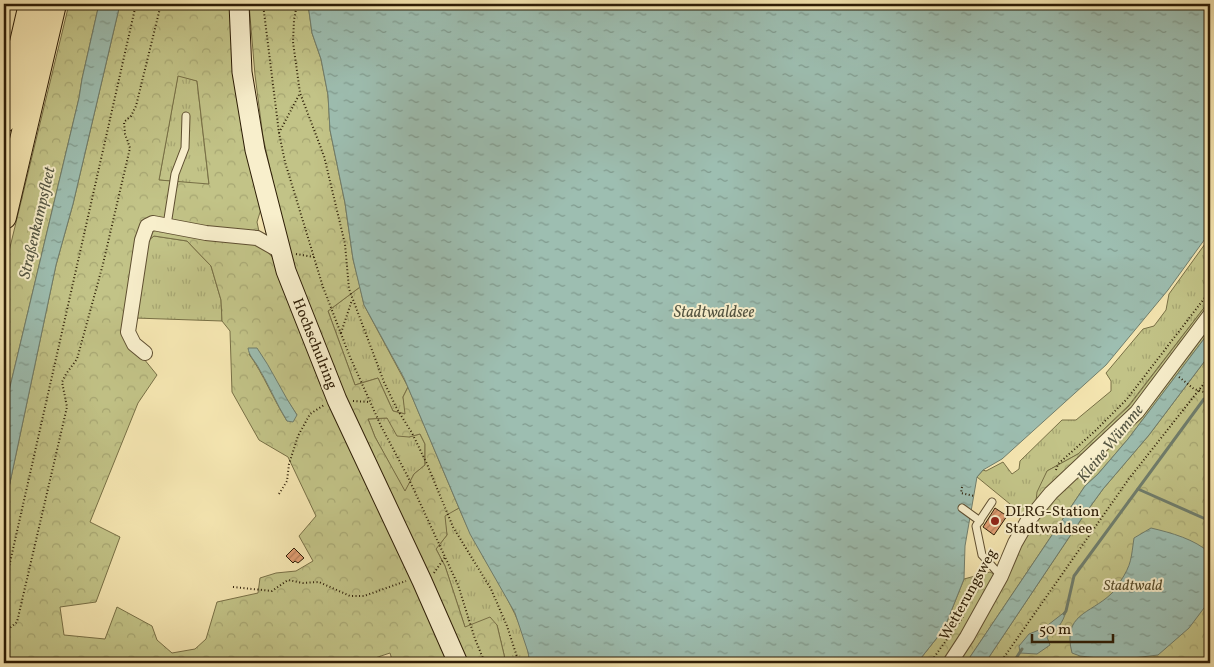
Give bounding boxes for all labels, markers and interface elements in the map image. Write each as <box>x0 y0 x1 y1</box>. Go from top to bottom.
water label: Straßenkampsfleet <box>14 164 62 281</box>
street label: Hochschulring <box>286 295 342 393</box>
water label: Stadtwaldsee <box>674 302 754 324</box>
water label: Kleine Wümme <box>1073 400 1149 488</box>
place label: DLRG-Station Stadtwaldsee <box>1005 502 1099 540</box>
marker: DLRG-Station Stadtwaldsee <box>989 515 1001 527</box>
street label: Wetterungsweg <box>935 545 1003 645</box>
park label: Stadtwald <box>1103 576 1163 597</box>
scale bar <box>1032 612 1113 644</box>
text: 50 m <box>1039 620 1071 641</box>

